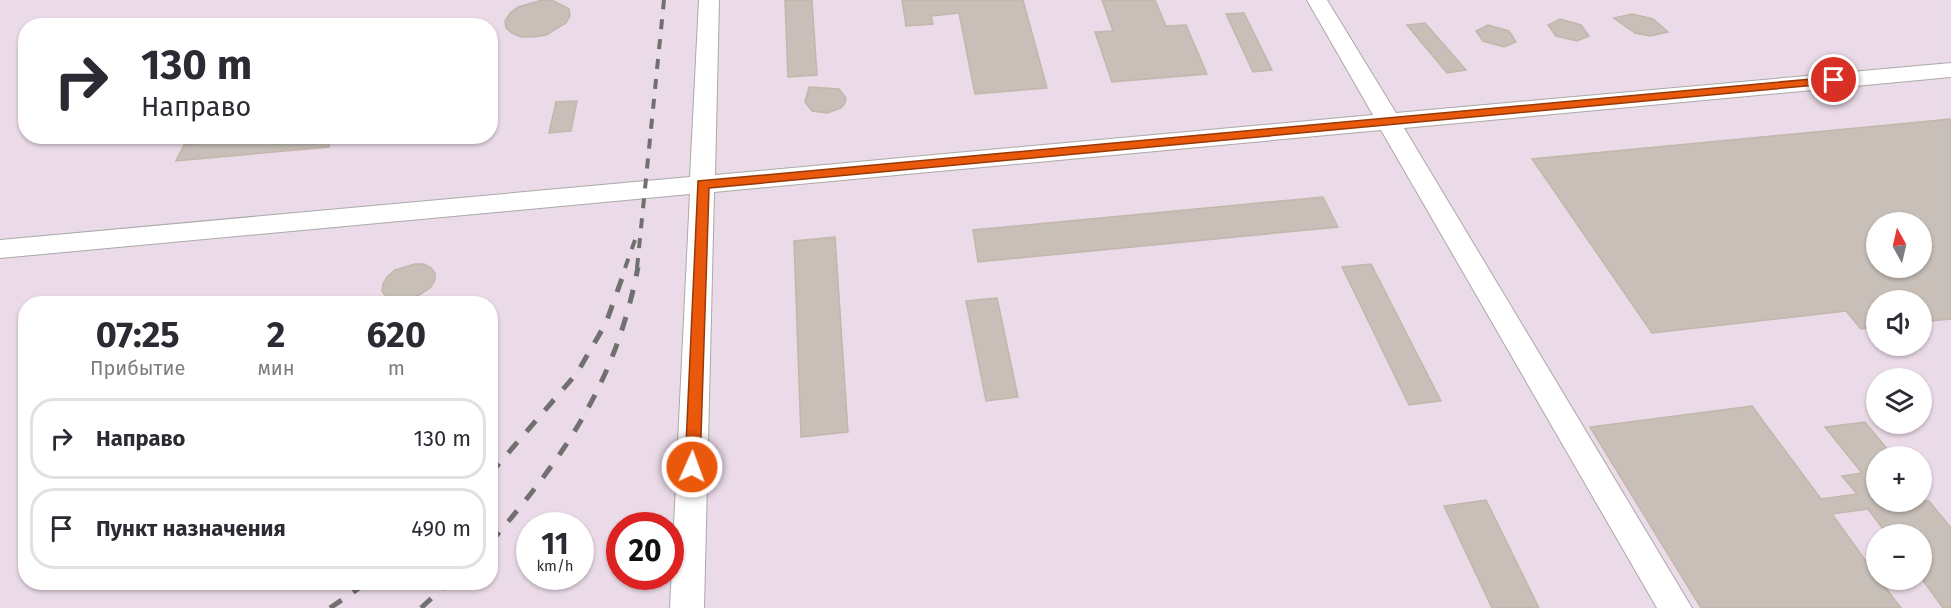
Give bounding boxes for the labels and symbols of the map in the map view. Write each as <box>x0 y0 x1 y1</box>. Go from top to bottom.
pin <box>1808 54 1859 105</box>
north arrow <box>1866 212 1932 278</box>
position arrow <box>660 435 724 499</box>
speed limit sign: 20 <box>606 512 684 590</box>

